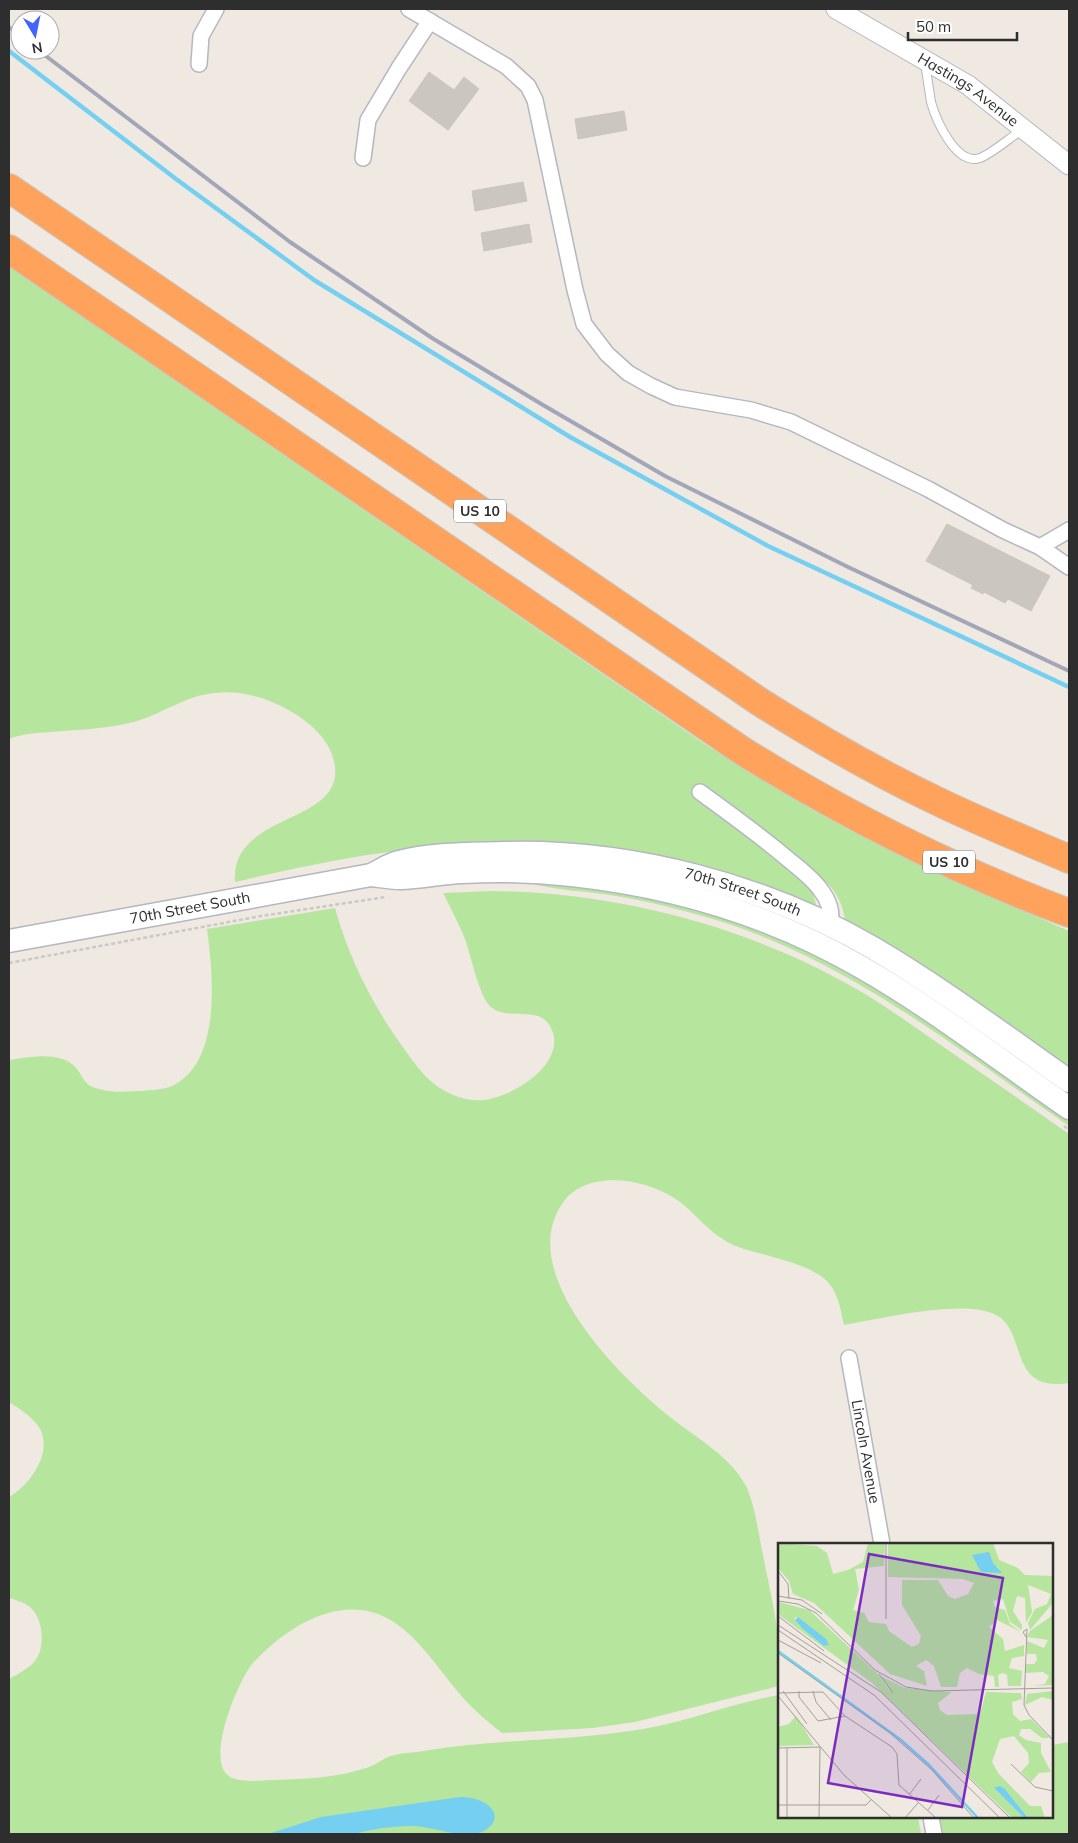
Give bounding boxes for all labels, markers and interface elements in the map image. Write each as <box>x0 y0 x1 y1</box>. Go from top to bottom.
north arrow <box>10 10 60 60</box>
scale bar <box>908 10 1017 42</box>
text: 50 m <box>916 17 951 36</box>
text: N <box>30 38 44 58</box>
street label: Hastings Avenue <box>915 48 1023 130</box>
road number: US 10 <box>454 500 506 522</box>
road number: US 10 <box>923 850 975 874</box>
street label: 70th Street South <box>683 863 804 920</box>
street label: 70th Street South <box>128 887 252 928</box>
street label: Lincoln Avenue <box>848 1398 885 1505</box>
inset map <box>778 1543 1053 1818</box>

